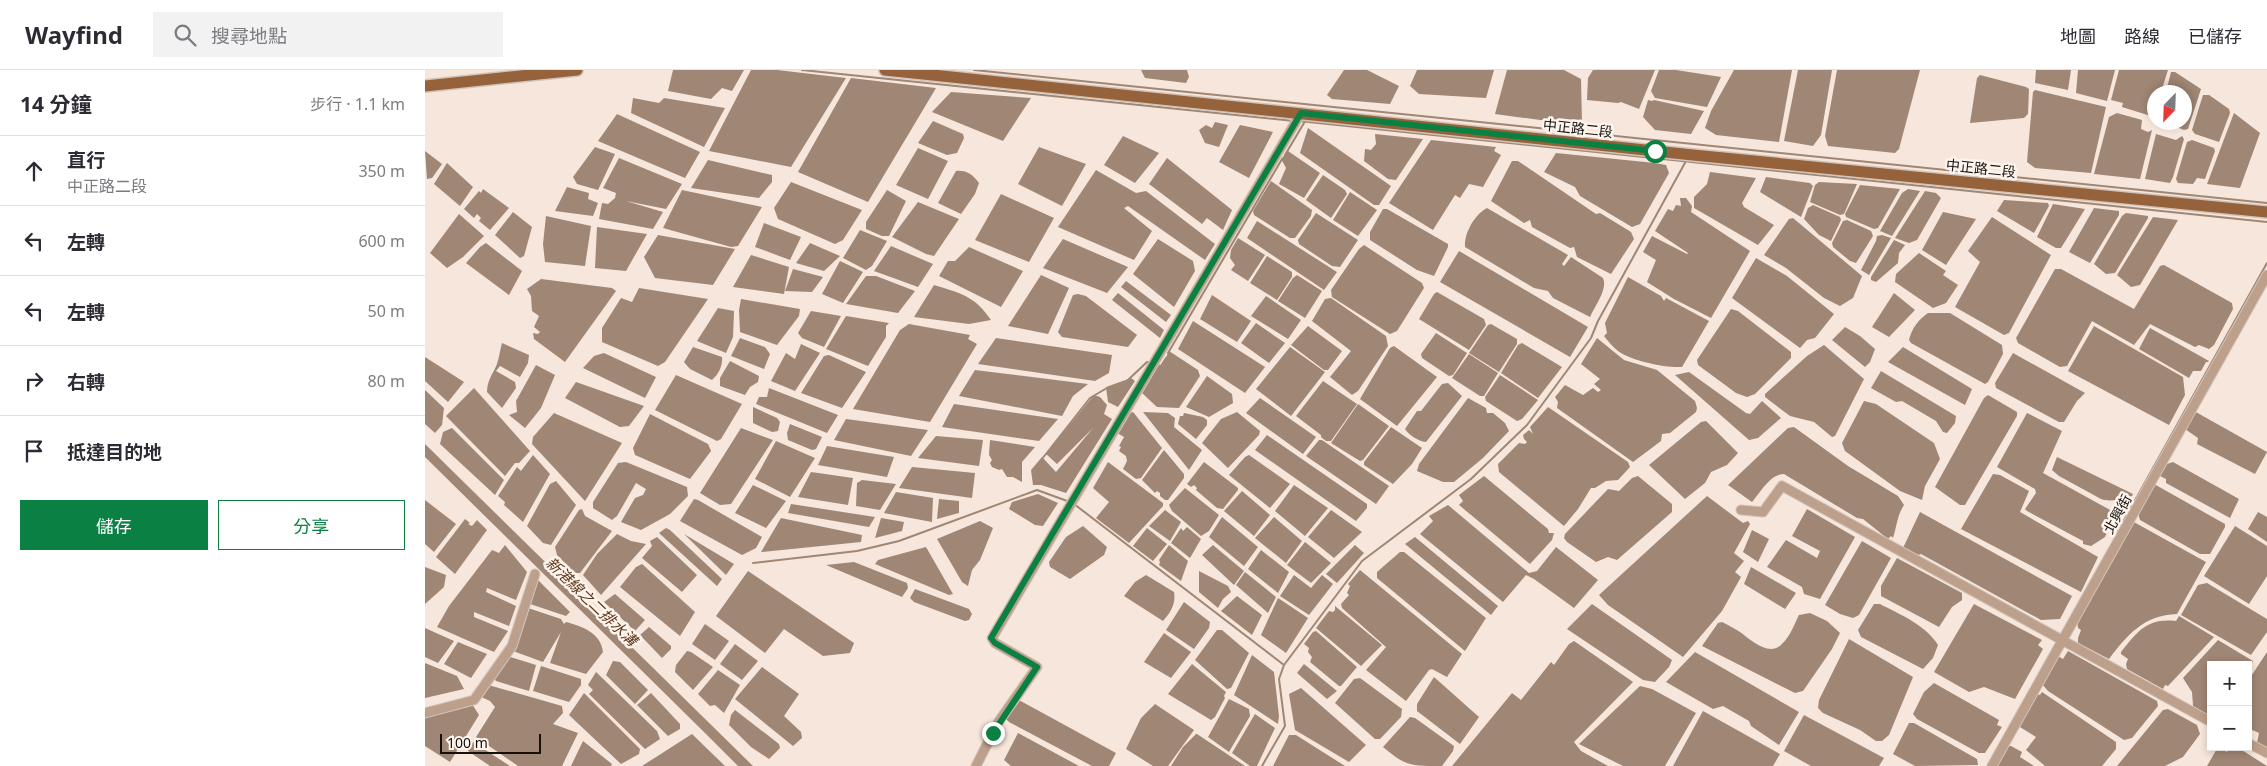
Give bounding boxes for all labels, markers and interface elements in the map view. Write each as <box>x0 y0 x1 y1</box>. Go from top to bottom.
search box <box>153 12 503 57</box>
text: Wayfind <box>25 18 123 51</box>
icon: search <box>171 21 199 49</box>
text: 搜尋地點 <box>211 23 287 49</box>
text: 地圖 <box>2060 24 2096 48</box>
text: 路線 <box>2124 24 2160 48</box>
text: 已儲存 <box>2188 24 2242 48</box>
north arrow <box>2147 85 2192 130</box>
text: 14 分鐘 <box>20 90 91 118</box>
text: 步行 · 1.1 km <box>310 93 405 115</box>
street label: 中正路二段 <box>1542 115 1614 141</box>
route start <box>1644 140 1667 163</box>
text: 直行 <box>67 147 105 173</box>
street label: 中正路二段 <box>1945 155 2017 181</box>
icon: ahead <box>20 157 48 185</box>
text: 350 m <box>358 160 405 182</box>
text: 中正路二段 <box>67 175 147 197</box>
icon: left <box>20 227 48 255</box>
text: 左轉 <box>67 229 105 255</box>
text: 600 m <box>358 230 405 252</box>
icon: left <box>20 297 48 325</box>
text: 左轉 <box>67 299 105 325</box>
text: 50 m <box>368 300 405 322</box>
icon: right <box>20 367 48 395</box>
text: 右轉 <box>67 369 105 395</box>
text: 80 m <box>368 370 405 392</box>
icon: arrive <box>20 437 48 465</box>
text: 抵達目的地 <box>67 439 162 465</box>
street label: 北興街 <box>2099 491 2135 537</box>
button: 儲存 <box>20 500 208 550</box>
button: 分享 <box>218 500 405 550</box>
water label: 新港線之二排水溝 <box>542 552 644 651</box>
map controls <box>2207 661 2252 751</box>
button: + <box>2207 661 2252 706</box>
button: − <box>2207 706 2252 751</box>
route end <box>982 722 1005 745</box>
scale bar <box>440 731 541 754</box>
text: 100 m <box>447 733 488 752</box>

